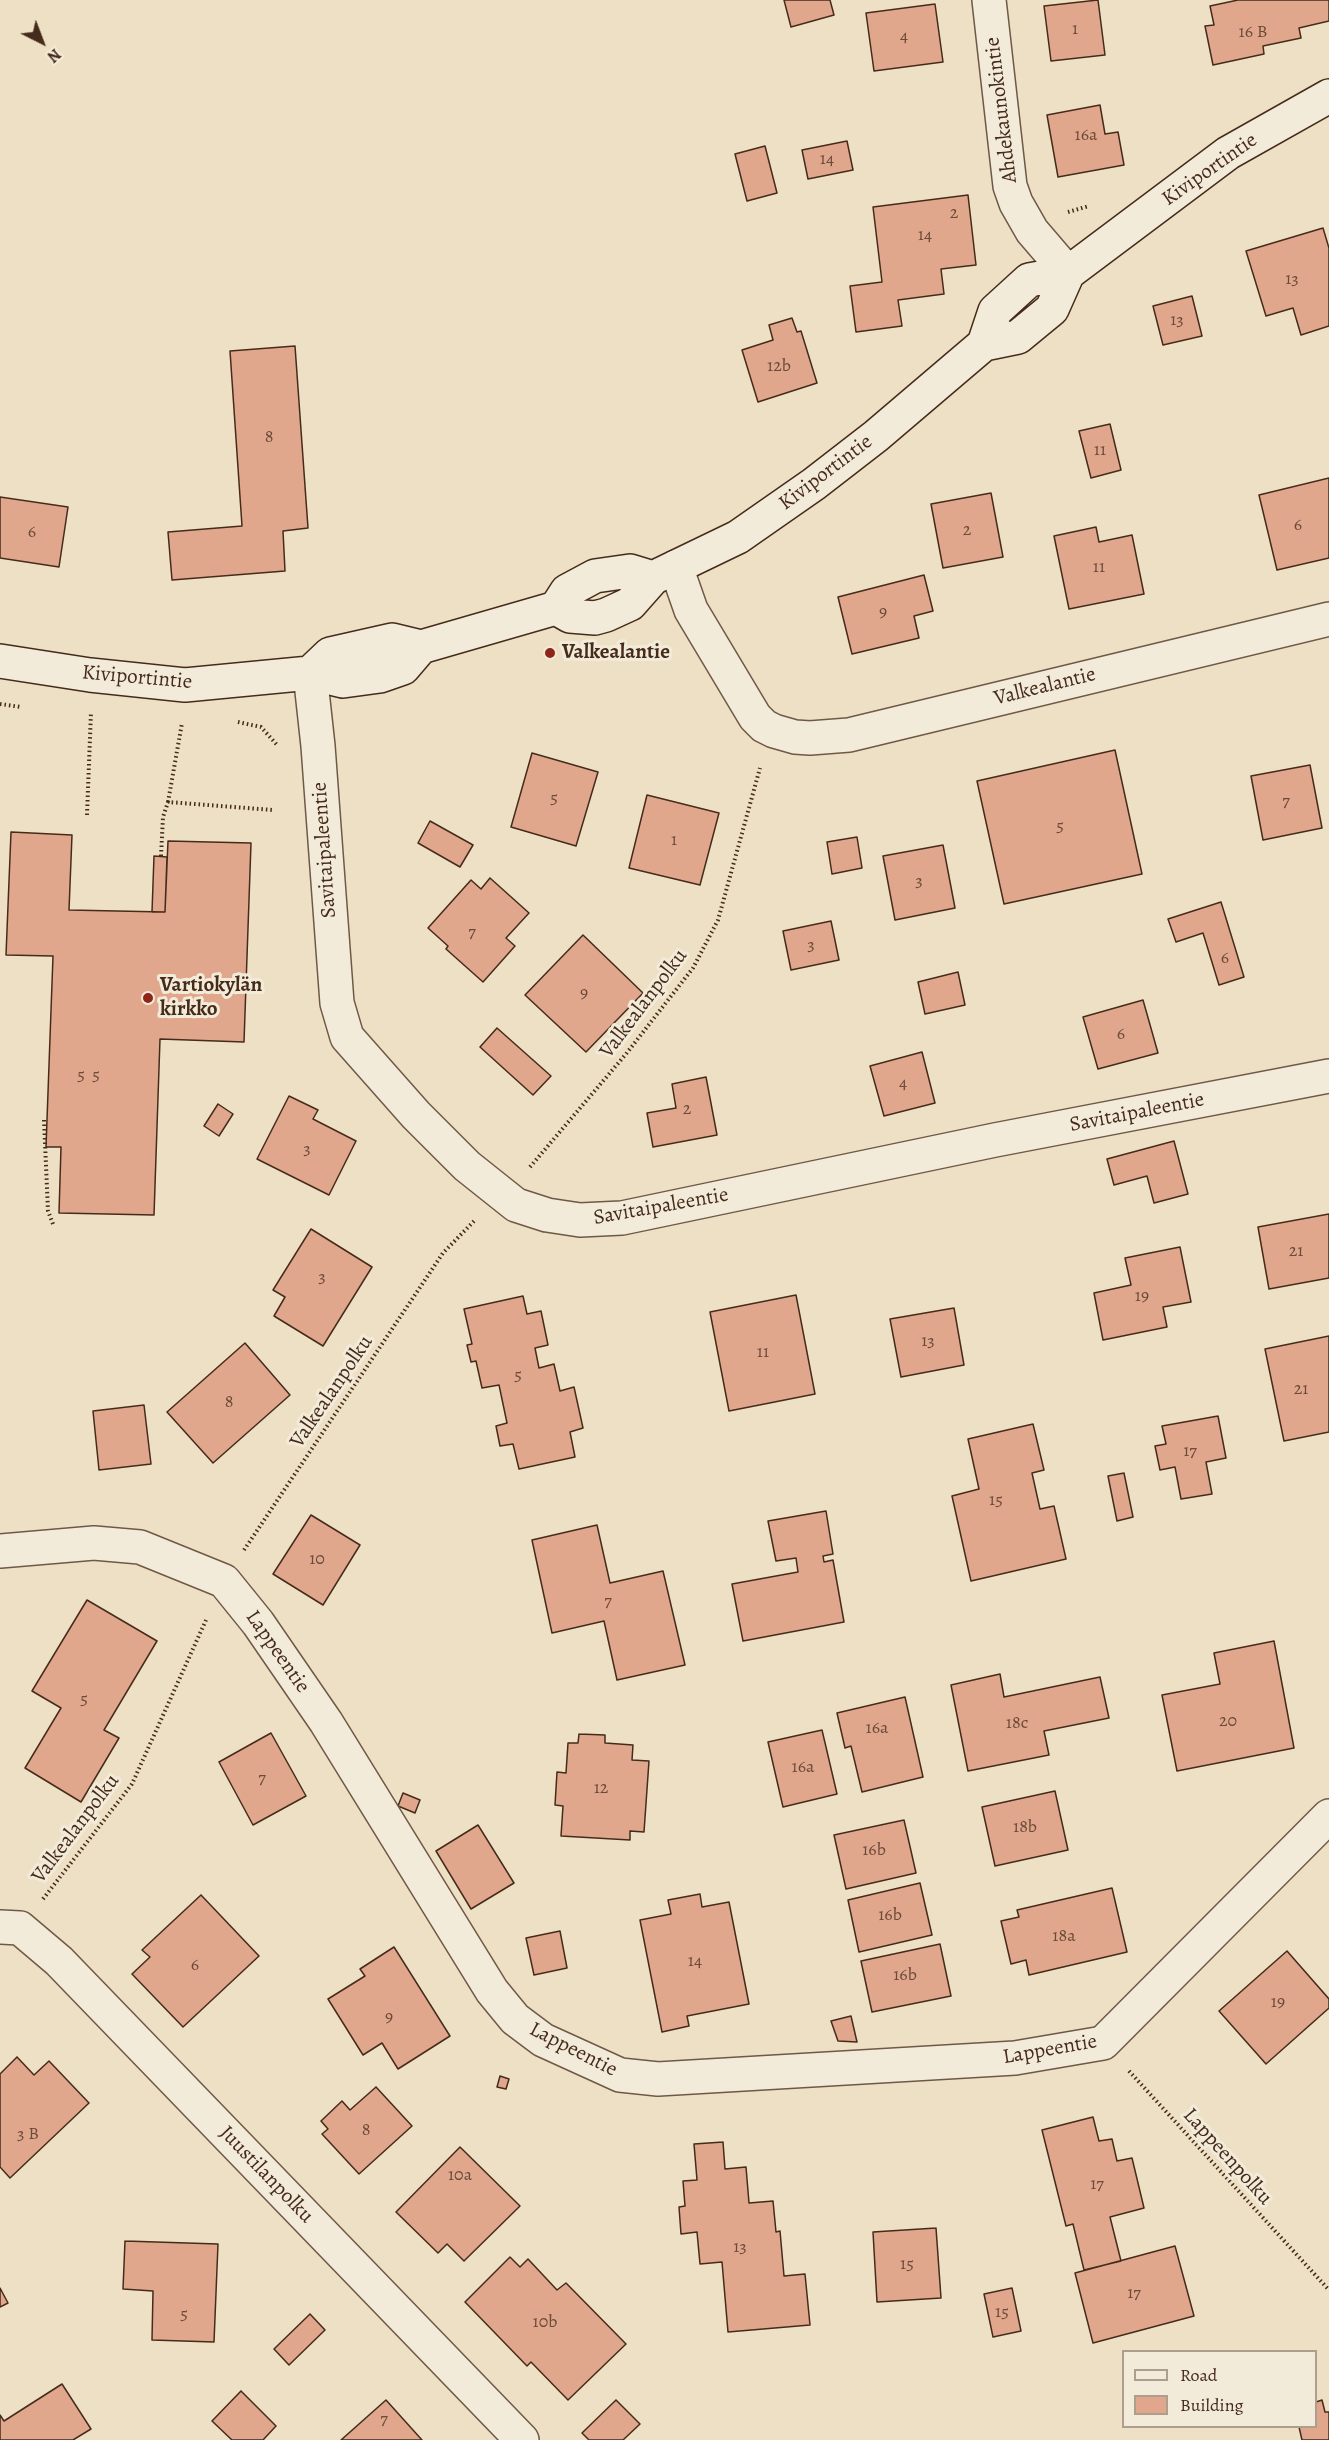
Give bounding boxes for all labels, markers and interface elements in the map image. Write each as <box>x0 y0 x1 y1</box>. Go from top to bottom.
north arrow <box>12 12 72 72</box>
house number: 1 <box>1072 19 1078 41</box>
house number: 16 B <box>1239 22 1267 44</box>
house number: 4 <box>900 26 908 48</box>
street label: Ahdekaunokintie <box>981 36 1023 184</box>
text: N <box>42 43 66 67</box>
house number: 16a <box>1075 125 1097 147</box>
street label: Kiviportintie <box>1157 128 1263 212</box>
house number: 14 <box>820 149 834 171</box>
house number: 2 <box>950 203 958 225</box>
house number: 14 <box>918 225 932 247</box>
house number: 13 <box>1285 269 1299 291</box>
house number: 13 <box>1170 310 1184 332</box>
house number: 12b <box>767 356 791 378</box>
house number: 8 <box>265 427 273 449</box>
street label: Kiviportintie <box>774 430 878 516</box>
house number: 11 <box>1094 440 1106 462</box>
house number: 6 <box>1294 515 1302 537</box>
house number: 2 <box>963 520 971 542</box>
house number: 6 <box>28 522 36 544</box>
house number: 11 <box>1093 557 1105 579</box>
house number: 9 <box>879 602 887 624</box>
place label: Valkealantie <box>562 640 670 666</box>
marker: Valkealantie <box>543 646 557 660</box>
street label: Kiviportintie <box>81 661 193 695</box>
street label: Valkealantie <box>992 662 1098 712</box>
street label: Savitaipaleentie <box>308 781 342 919</box>
house number: 5 <box>550 788 558 810</box>
house number: 7 <box>1282 791 1290 813</box>
house number: 5 <box>1056 816 1064 838</box>
house number: 1 <box>671 830 677 852</box>
house number: 3 <box>915 871 923 893</box>
house number: 7 <box>468 922 476 944</box>
house number: 3 <box>807 935 815 957</box>
street label: Valkealanpolku <box>595 944 693 1064</box>
house number: 6 <box>1221 948 1229 970</box>
place label: Vartiokylän kirkko <box>160 973 262 1023</box>
house number: 9 <box>580 983 588 1005</box>
marker: Vartiokylän kirkko <box>141 991 155 1005</box>
house number: 6 <box>1117 1024 1125 1046</box>
house number: 5 <box>77 1065 85 1087</box>
house number: 5 <box>92 1065 100 1087</box>
house number: 4 <box>899 1073 907 1095</box>
street label: Savitaipaleentie <box>1068 1088 1206 1138</box>
house number: 2 <box>683 1099 691 1121</box>
house number: 3 <box>303 1139 311 1161</box>
street label: Savitaipaleentie <box>592 1183 730 1231</box>
house number: 21 <box>1289 1241 1303 1263</box>
house number: 3 <box>318 1267 326 1289</box>
house number: 19 <box>1135 1286 1149 1308</box>
street label: Valkealanpolku <box>285 1331 379 1453</box>
house number: 13 <box>921 1331 935 1353</box>
house number: 11 <box>757 1342 769 1364</box>
house number: 5 <box>514 1365 522 1387</box>
house number: 21 <box>1294 1379 1308 1401</box>
house number: 8 <box>225 1392 233 1414</box>
house number: 17 <box>1183 1441 1197 1463</box>
house number: 15 <box>989 1490 1003 1512</box>
house number: 10 <box>309 1549 325 1571</box>
house number: 7 <box>604 1591 612 1613</box>
street label: Lappeentie <box>239 1606 315 1698</box>
house number: 5 <box>80 1689 88 1711</box>
house number: 20 <box>1219 1711 1237 1733</box>
house number: 18c <box>1006 1713 1028 1735</box>
house number: 16a <box>866 1718 888 1740</box>
house number: 16a <box>792 1757 814 1779</box>
house number: 7 <box>258 1768 266 1790</box>
street label: Valkealanpolku <box>27 1769 125 1889</box>
house number: 12 <box>594 1778 608 1800</box>
house number: 18b <box>1013 1817 1037 1839</box>
house number: 16b <box>862 1840 886 1862</box>
house number: 16b <box>878 1905 902 1927</box>
house number: 18a <box>1052 1926 1076 1948</box>
house number: 14 <box>688 1951 702 1973</box>
house number: 6 <box>191 1955 199 1977</box>
house number: 16b <box>893 1965 917 1987</box>
house number: 19 <box>1271 1992 1285 2014</box>
house number: 9 <box>385 2007 393 2029</box>
street label: Lappeentie <box>525 2017 621 2083</box>
street label: Lappeentie <box>1001 2029 1099 2071</box>
street label: Lappeenpolku <box>1177 2103 1277 2211</box>
house number: 8 <box>362 2120 370 2142</box>
street label: Juustilanpolku <box>213 2121 319 2229</box>
house number: 3 B <box>17 2124 39 2146</box>
house number: 10a <box>448 2165 472 2187</box>
house number: 17 <box>1090 2174 1104 2196</box>
house number: 13 <box>733 2237 747 2259</box>
house number: 15 <box>900 2254 914 2276</box>
house number: 17 <box>1127 2283 1141 2305</box>
house number: 15 <box>995 2302 1009 2324</box>
house number: 5 <box>180 2304 188 2326</box>
house number: 10b <box>533 2312 557 2334</box>
legend <box>1122 2350 1317 2428</box>
text: Road <box>1180 2363 1217 2387</box>
text: Building <box>1180 2393 1244 2417</box>
house number: 7 <box>380 2409 388 2431</box>

